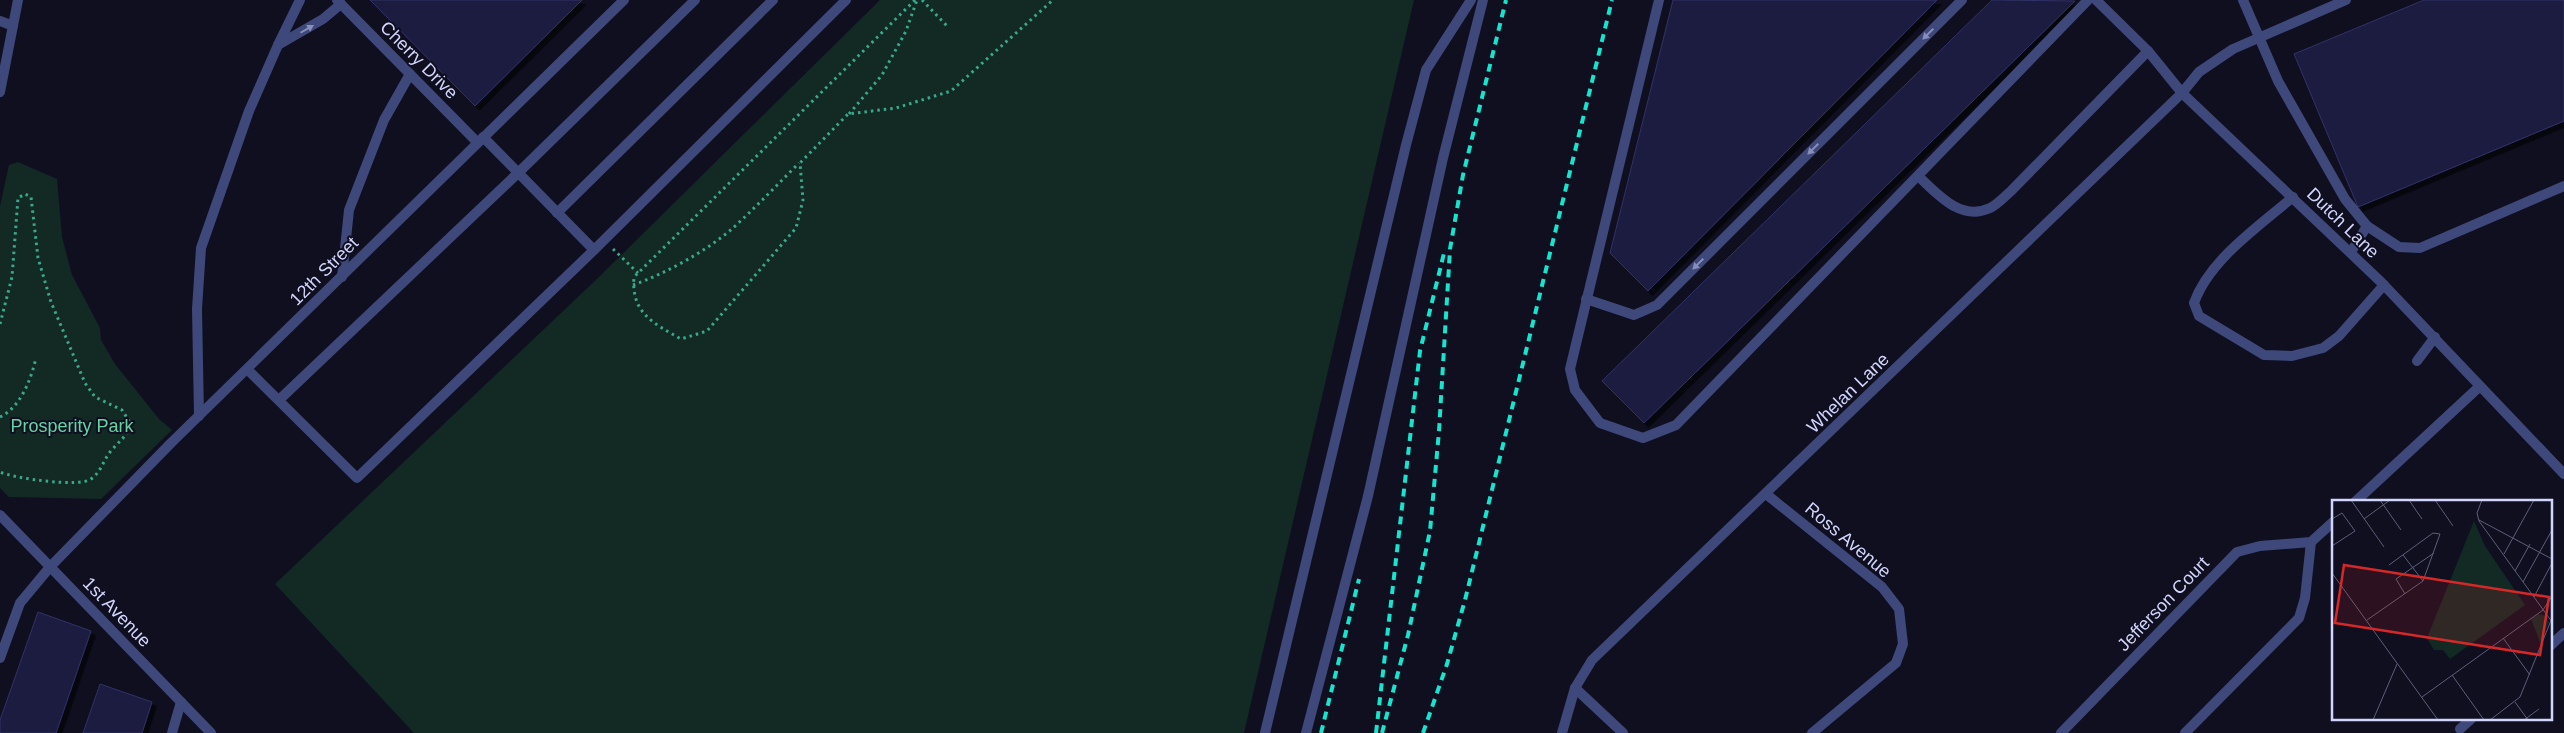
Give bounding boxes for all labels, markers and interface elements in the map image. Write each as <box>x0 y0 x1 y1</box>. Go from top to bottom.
street label: Cherry Drive <box>376 17 462 103</box>
one-way arrow <box>301 24 314 33</box>
one-way arrow <box>1922 28 1934 40</box>
one-way arrow <box>1807 143 1819 155</box>
street label: Dutch Lane <box>2303 184 2383 262</box>
street label: 12th Street <box>286 233 362 309</box>
one-way arrow <box>1692 258 1704 270</box>
street label: Whelan Lane <box>1803 349 1893 437</box>
park label: Prosperity Park <box>10 416 135 436</box>
street label: Ross Avenue <box>1801 498 1895 582</box>
inset map <box>2332 500 2552 720</box>
street label: Jefferson Court <box>2113 553 2213 655</box>
street label: 1st Avenue <box>79 573 155 651</box>

